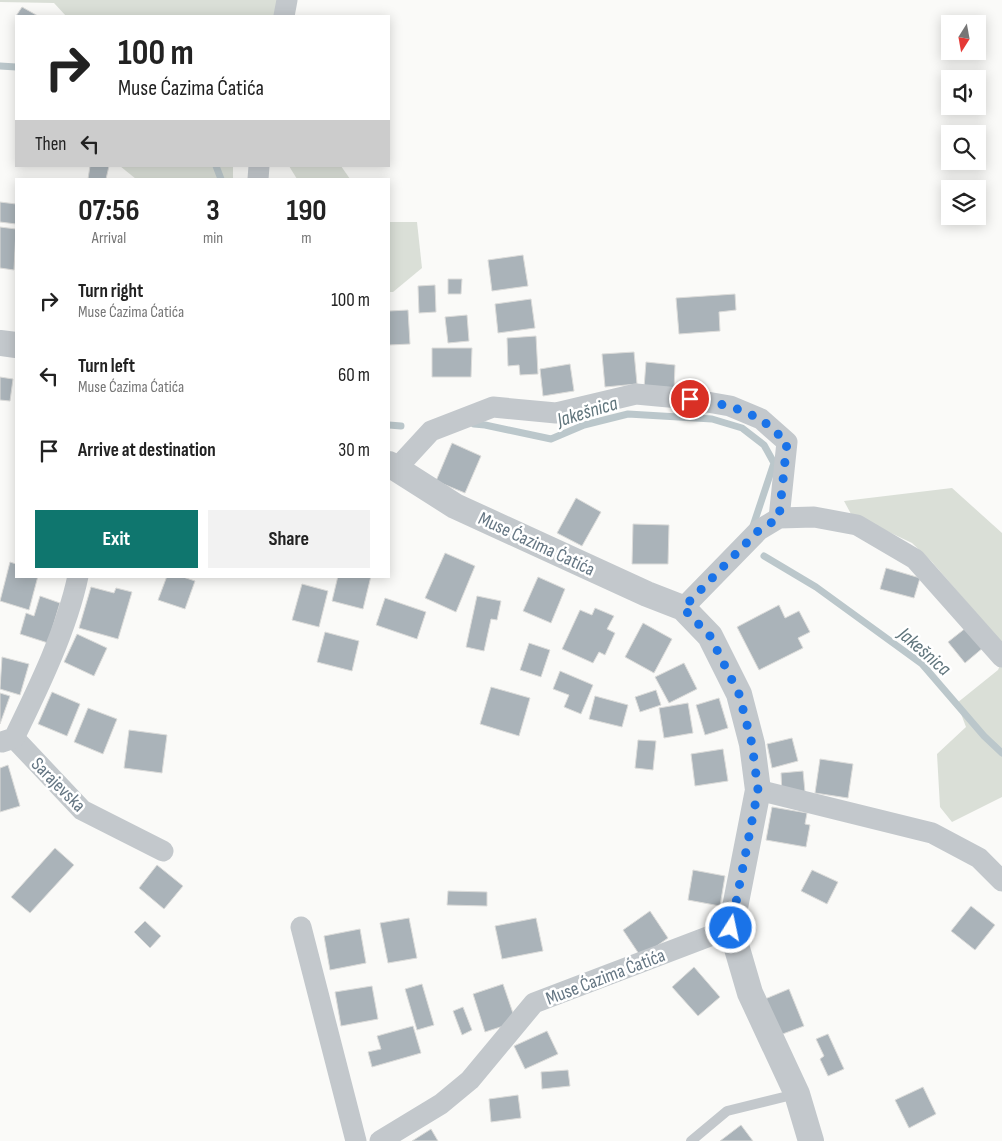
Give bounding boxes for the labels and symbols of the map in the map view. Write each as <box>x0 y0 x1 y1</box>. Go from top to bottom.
north arrow <box>941 15 986 60</box>
pin <box>669 378 711 420</box>
water label: Jakešnica <box>553 391 620 433</box>
street label: Muse Ćazima Ćatića <box>474 507 598 581</box>
water label: Jakešnica <box>892 622 956 681</box>
street label: Sarajevska <box>26 753 90 817</box>
position arrow <box>704 901 756 953</box>
street label: Muse Ćazima Ćatića <box>543 944 668 1011</box>

